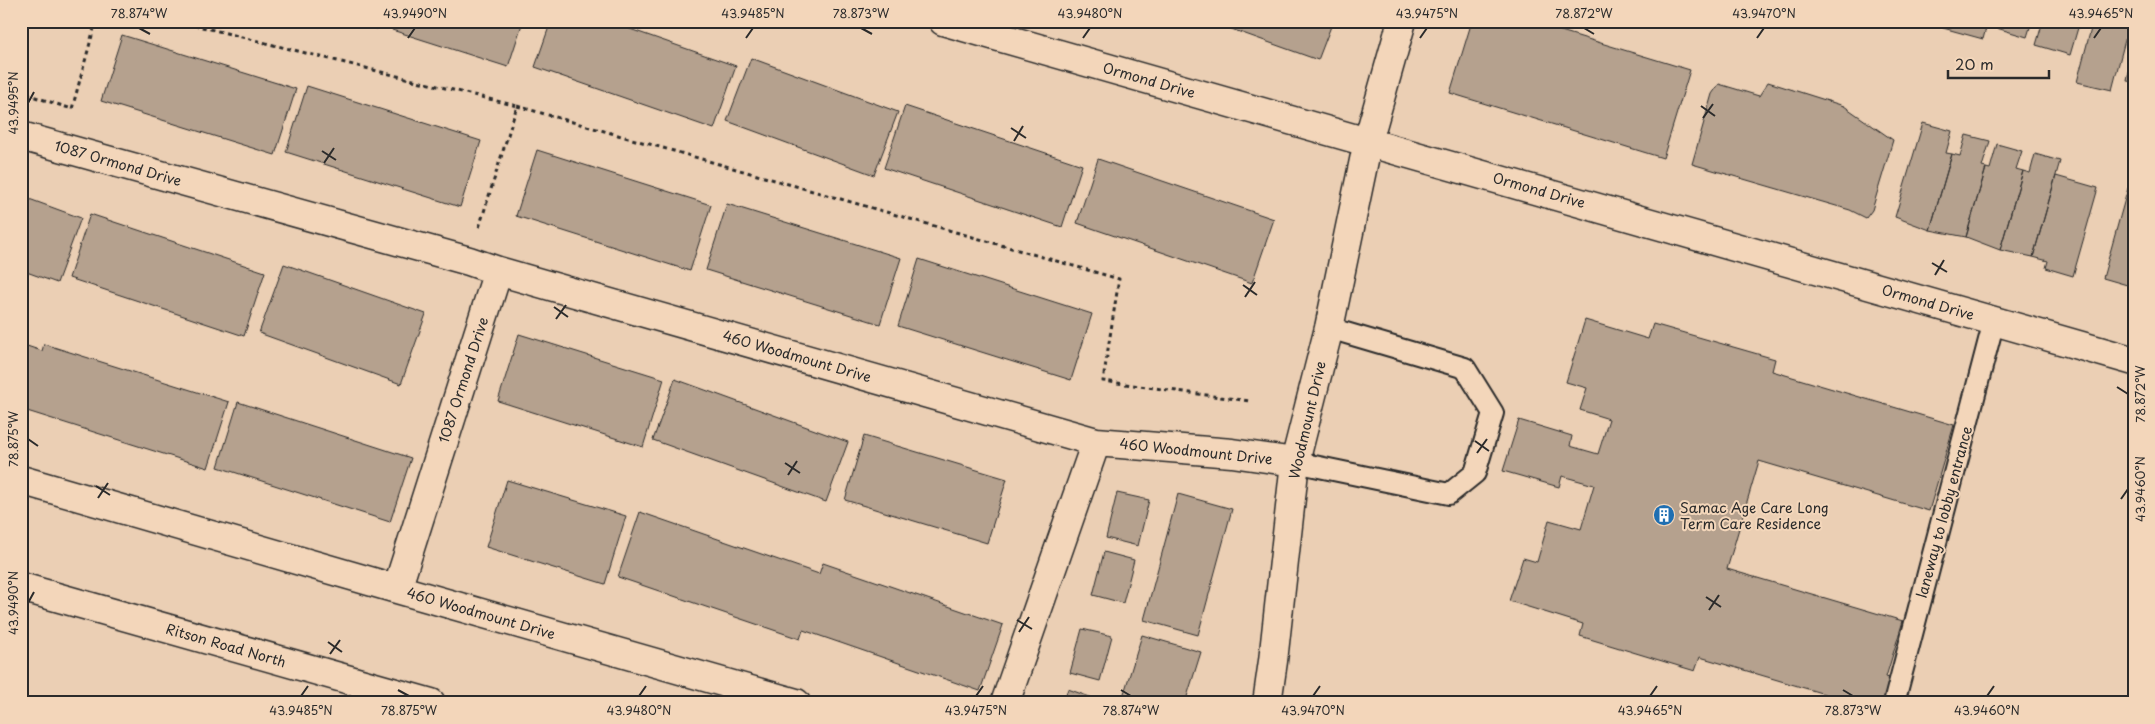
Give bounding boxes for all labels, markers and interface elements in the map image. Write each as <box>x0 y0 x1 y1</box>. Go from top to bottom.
text: 78.874°W <box>111 4 168 22</box>
text: 43.9490°N <box>383 4 447 22</box>
text: 43.9485°N <box>721 4 785 22</box>
text: 78.873°W <box>833 4 890 22</box>
text: 43.9480°N <box>1058 4 1122 22</box>
text: 43.9475°N <box>1396 4 1458 22</box>
text: 78.872°W <box>1555 4 1613 22</box>
text: 43.9470°N <box>1732 4 1796 22</box>
text: 43.9465°N <box>2069 4 2133 22</box>
scale bar <box>1948 48 2049 80</box>
text: 20 m <box>1955 52 1994 75</box>
street label: Ormond Drive <box>1100 57 1198 103</box>
text: 43.9495°N <box>4 71 22 135</box>
street label: 1087 Ormond Drive <box>52 135 184 191</box>
street label: Ormond Drive <box>1490 167 1588 213</box>
street label: Ormond Drive <box>1879 279 1977 325</box>
street label: 1087 Ormond Drive <box>433 314 493 446</box>
street label: 460 Woodmount Drive <box>720 325 874 387</box>
street label: Woodmount Drive <box>1283 359 1331 481</box>
text: 78.872°W <box>2131 365 2149 423</box>
text: 78.875°W <box>4 410 22 467</box>
street label: laneway to lobby entrance <box>1911 423 1977 600</box>
street label: 460 Woodmount Drive <box>1119 433 1273 469</box>
text: 43.9460°N <box>2131 456 2149 522</box>
place label: Samac Age Care Long Term Care Residence <box>1680 497 1829 534</box>
building icon: Samac Age Care Long Term Care Residence <box>1652 503 1676 527</box>
text: 43.9490°N <box>4 571 22 635</box>
street label: 460 Woodmount Drive <box>404 582 558 644</box>
street label: Ritson Road North <box>163 618 289 672</box>
text: 43.9485°N <box>269 701 333 719</box>
text: 78.875°W <box>381 701 438 719</box>
text: 43.9480°N <box>607 701 671 719</box>
text: 43.9475°N <box>945 701 1007 719</box>
text: 78.874°W <box>1103 701 1160 719</box>
text: 43.9470°N <box>1281 701 1345 719</box>
text: 43.9465°N <box>1618 701 1682 719</box>
text: 78.873°W <box>1825 701 1882 719</box>
text: 43.9460°N <box>1954 701 2020 719</box>

